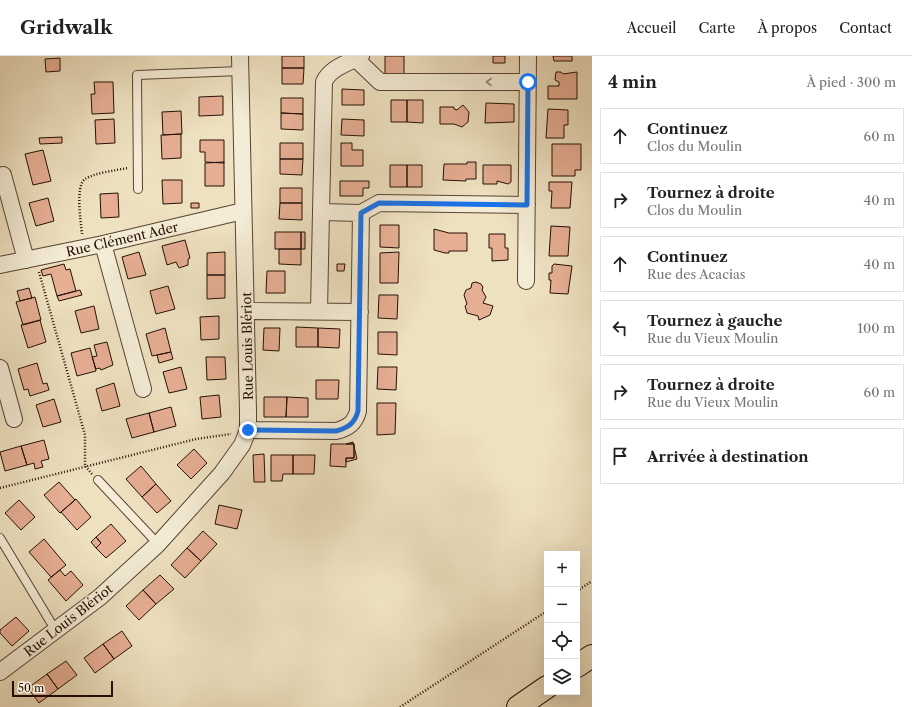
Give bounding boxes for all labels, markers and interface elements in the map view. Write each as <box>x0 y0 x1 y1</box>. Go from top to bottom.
text: Gridwalk <box>20 16 113 39</box>
text: Accueil <box>627 19 677 37</box>
text: Carte <box>699 19 735 37</box>
text: À propos <box>757 19 817 37</box>
text: Contact <box>839 19 892 37</box>
text: 4 min <box>608 72 657 92</box>
route start <box>519 73 537 91</box>
text: À pied · 300 m <box>806 74 896 90</box>
one-way arrow <box>486 78 492 86</box>
text: Continuez <box>647 119 728 138</box>
icon: ahead <box>609 125 631 147</box>
text: 60 m <box>864 128 895 144</box>
text: Clos du Moulin <box>647 138 742 154</box>
text: Tournez à droite <box>647 183 775 202</box>
icon: right <box>609 189 631 211</box>
text: 40 m <box>864 192 895 208</box>
text: Clos du Moulin <box>647 202 742 218</box>
street label: Rue Clément Ader <box>64 218 180 260</box>
text: Continuez <box>647 247 728 266</box>
icon: ahead <box>609 253 631 275</box>
text: 40 m <box>864 256 895 272</box>
text: Rue des Acacias <box>647 266 745 282</box>
street label: Rue Louis Blériot <box>238 291 256 400</box>
text: Tournez à gauche <box>647 311 783 330</box>
icon: left <box>609 317 631 339</box>
text: 100 m <box>857 320 895 336</box>
text: Rue du Vieux Moulin <box>647 330 778 346</box>
text: Tournez à droite <box>647 375 775 394</box>
icon: right <box>609 381 631 403</box>
text: 60 m <box>864 384 895 400</box>
text: Rue du Vieux Moulin <box>647 394 778 410</box>
route end <box>239 421 257 439</box>
icon: arrive <box>609 445 631 467</box>
text: Arrivée à destination <box>647 447 809 466</box>
map controls <box>544 551 580 695</box>
button: + <box>544 551 580 587</box>
street label: Rue Louis Blériot <box>21 580 116 660</box>
button: − <box>544 587 580 623</box>
button: locate <box>544 623 580 659</box>
button: layers <box>544 659 580 695</box>
scale bar <box>12 679 113 698</box>
text: 50 m <box>18 681 44 695</box>

